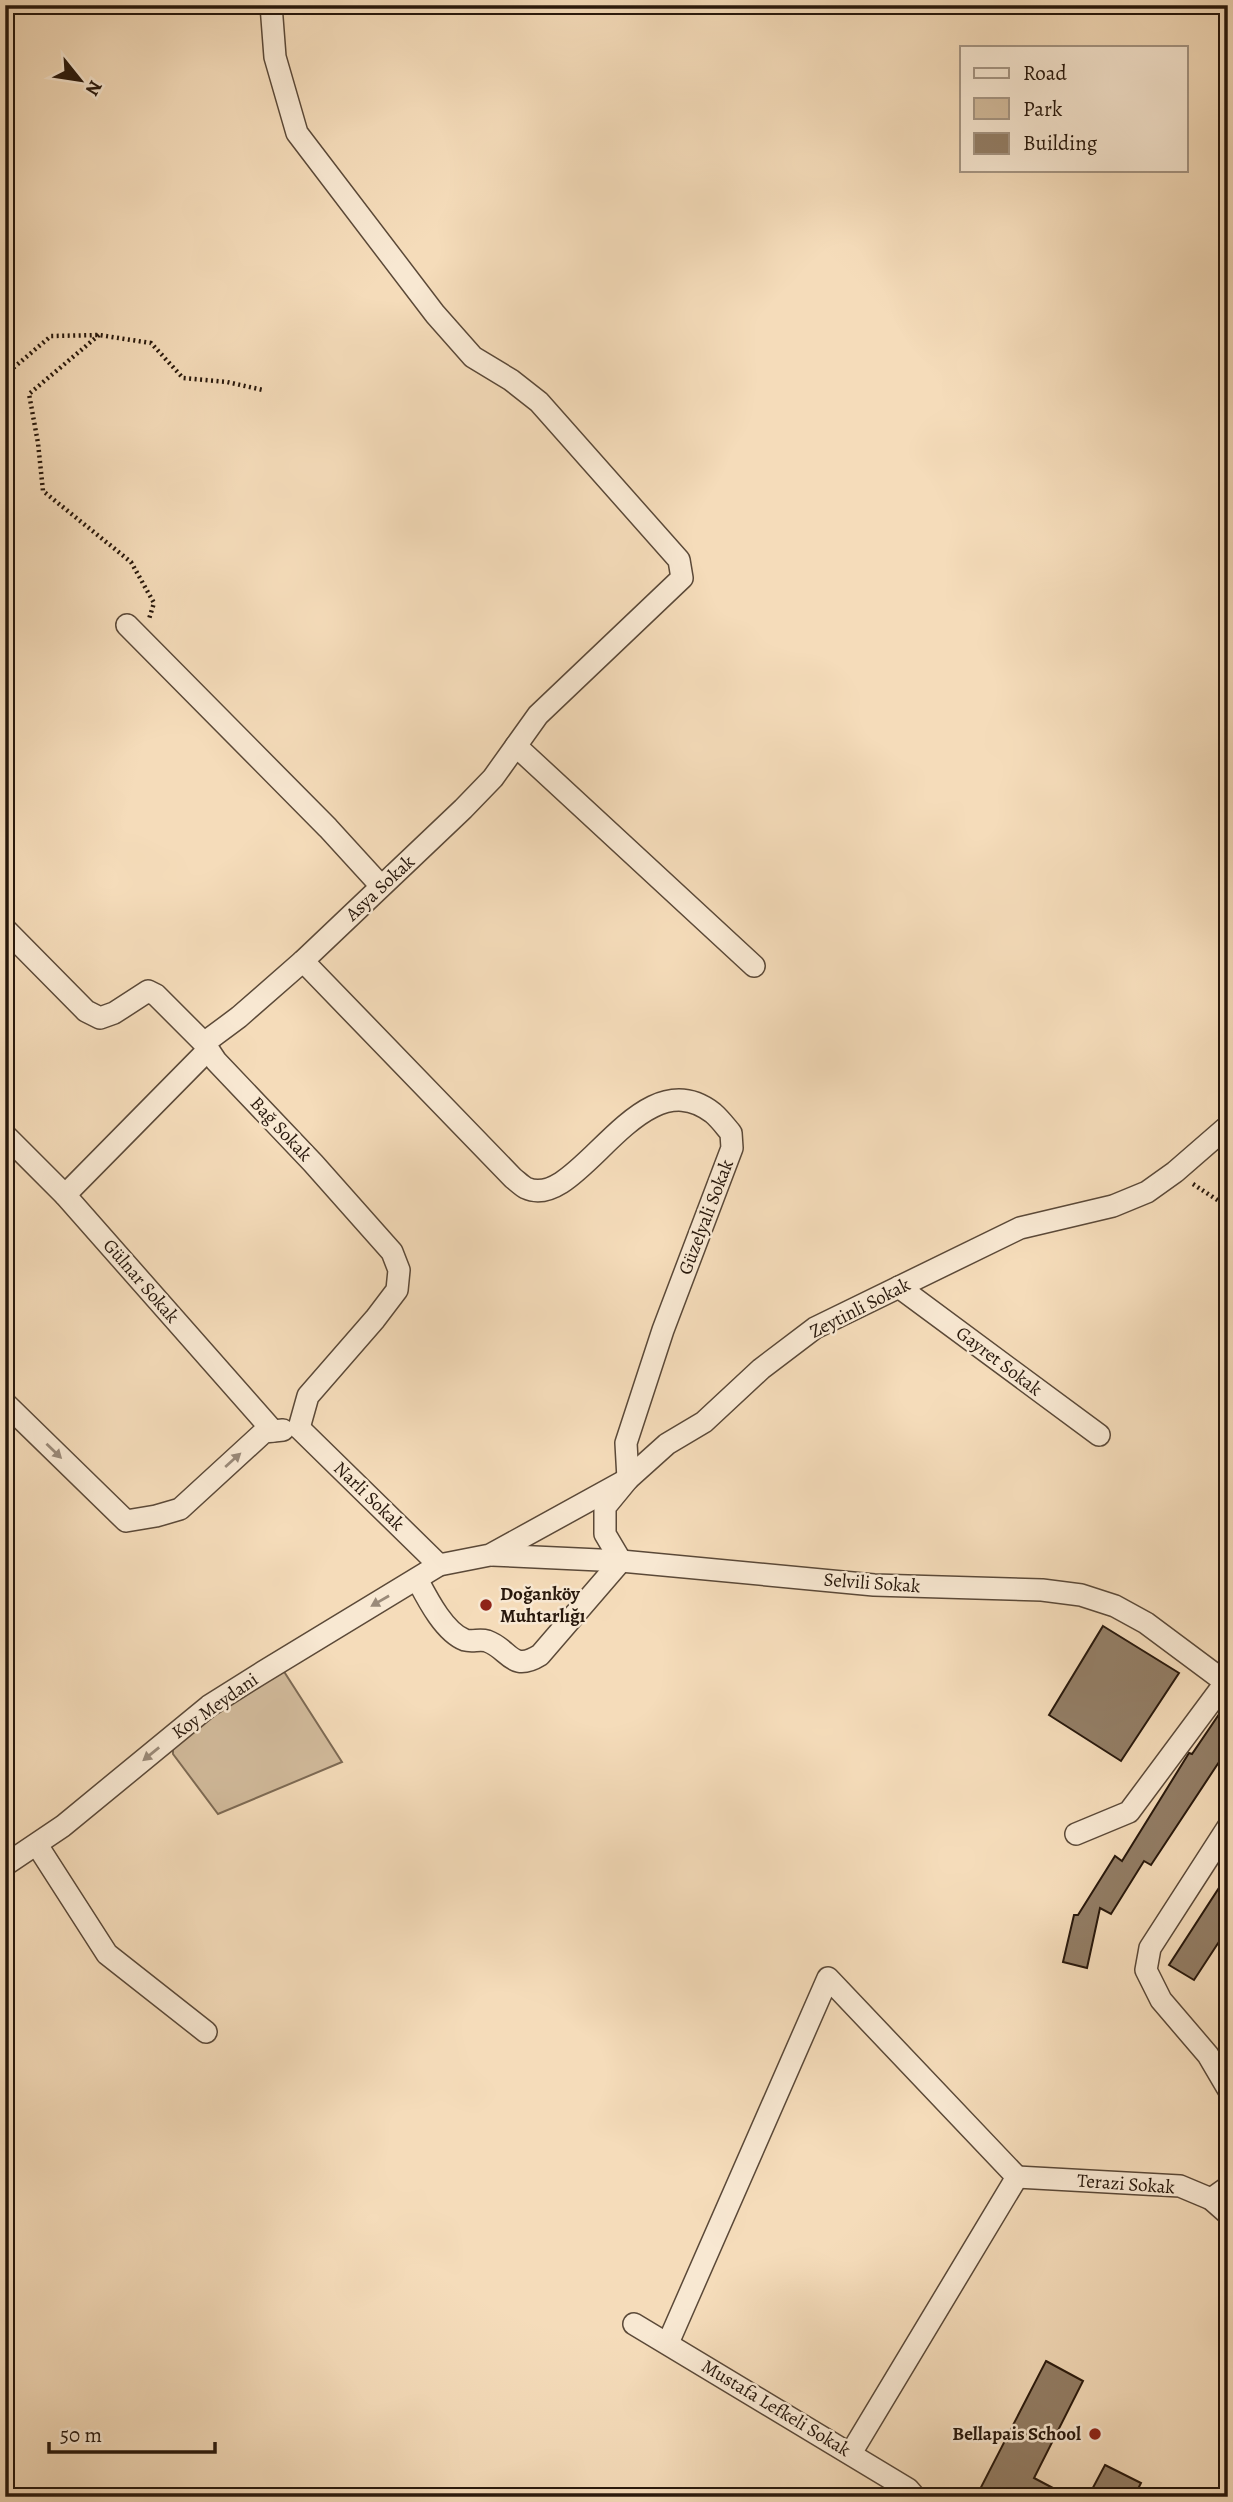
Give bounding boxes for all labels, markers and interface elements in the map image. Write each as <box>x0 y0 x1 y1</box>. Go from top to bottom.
north arrow <box>46 46 116 116</box>
legend <box>960 46 1188 172</box>
text: Road <box>1023 59 1067 87</box>
text: N <box>79 76 109 101</box>
text: Park <box>1023 95 1063 123</box>
text: Building <box>1023 129 1098 157</box>
street label: Asya Sokak <box>339 849 421 928</box>
street label: Bağ Sokak <box>244 1091 318 1168</box>
street label: Güzelyali Sokak <box>672 1155 740 1278</box>
street label: Gülnar Sokak <box>97 1233 185 1329</box>
street label: Zeytinli Sokak <box>805 1271 915 1344</box>
street label: Gayret Sokak <box>951 1320 1048 1402</box>
one-way arrow <box>45 1443 62 1459</box>
one-way arrow <box>224 1453 241 1469</box>
street label: Narli Sokak <box>328 1455 411 1537</box>
street label: Selvili Sokak <box>823 1567 922 1599</box>
place label: Doğanköy Muhtarlığı <box>500 1581 586 1629</box>
one-way arrow <box>371 1595 390 1607</box>
marker: Doğanköy Muhtarlığı <box>478 1597 494 1613</box>
street label: Koy Meydani <box>167 1667 263 1745</box>
one-way arrow <box>142 1746 160 1761</box>
street label: Terazi Sokak <box>1076 2168 1176 2200</box>
street label: Mustafa Lefkeli Sokak <box>697 2353 856 2463</box>
scale bar <box>49 2411 215 2455</box>
text: 50 m <box>60 2421 102 2449</box>
place label: Bellapais School <box>952 2421 1081 2447</box>
marker: Bellapais School <box>1087 2426 1103 2442</box>

